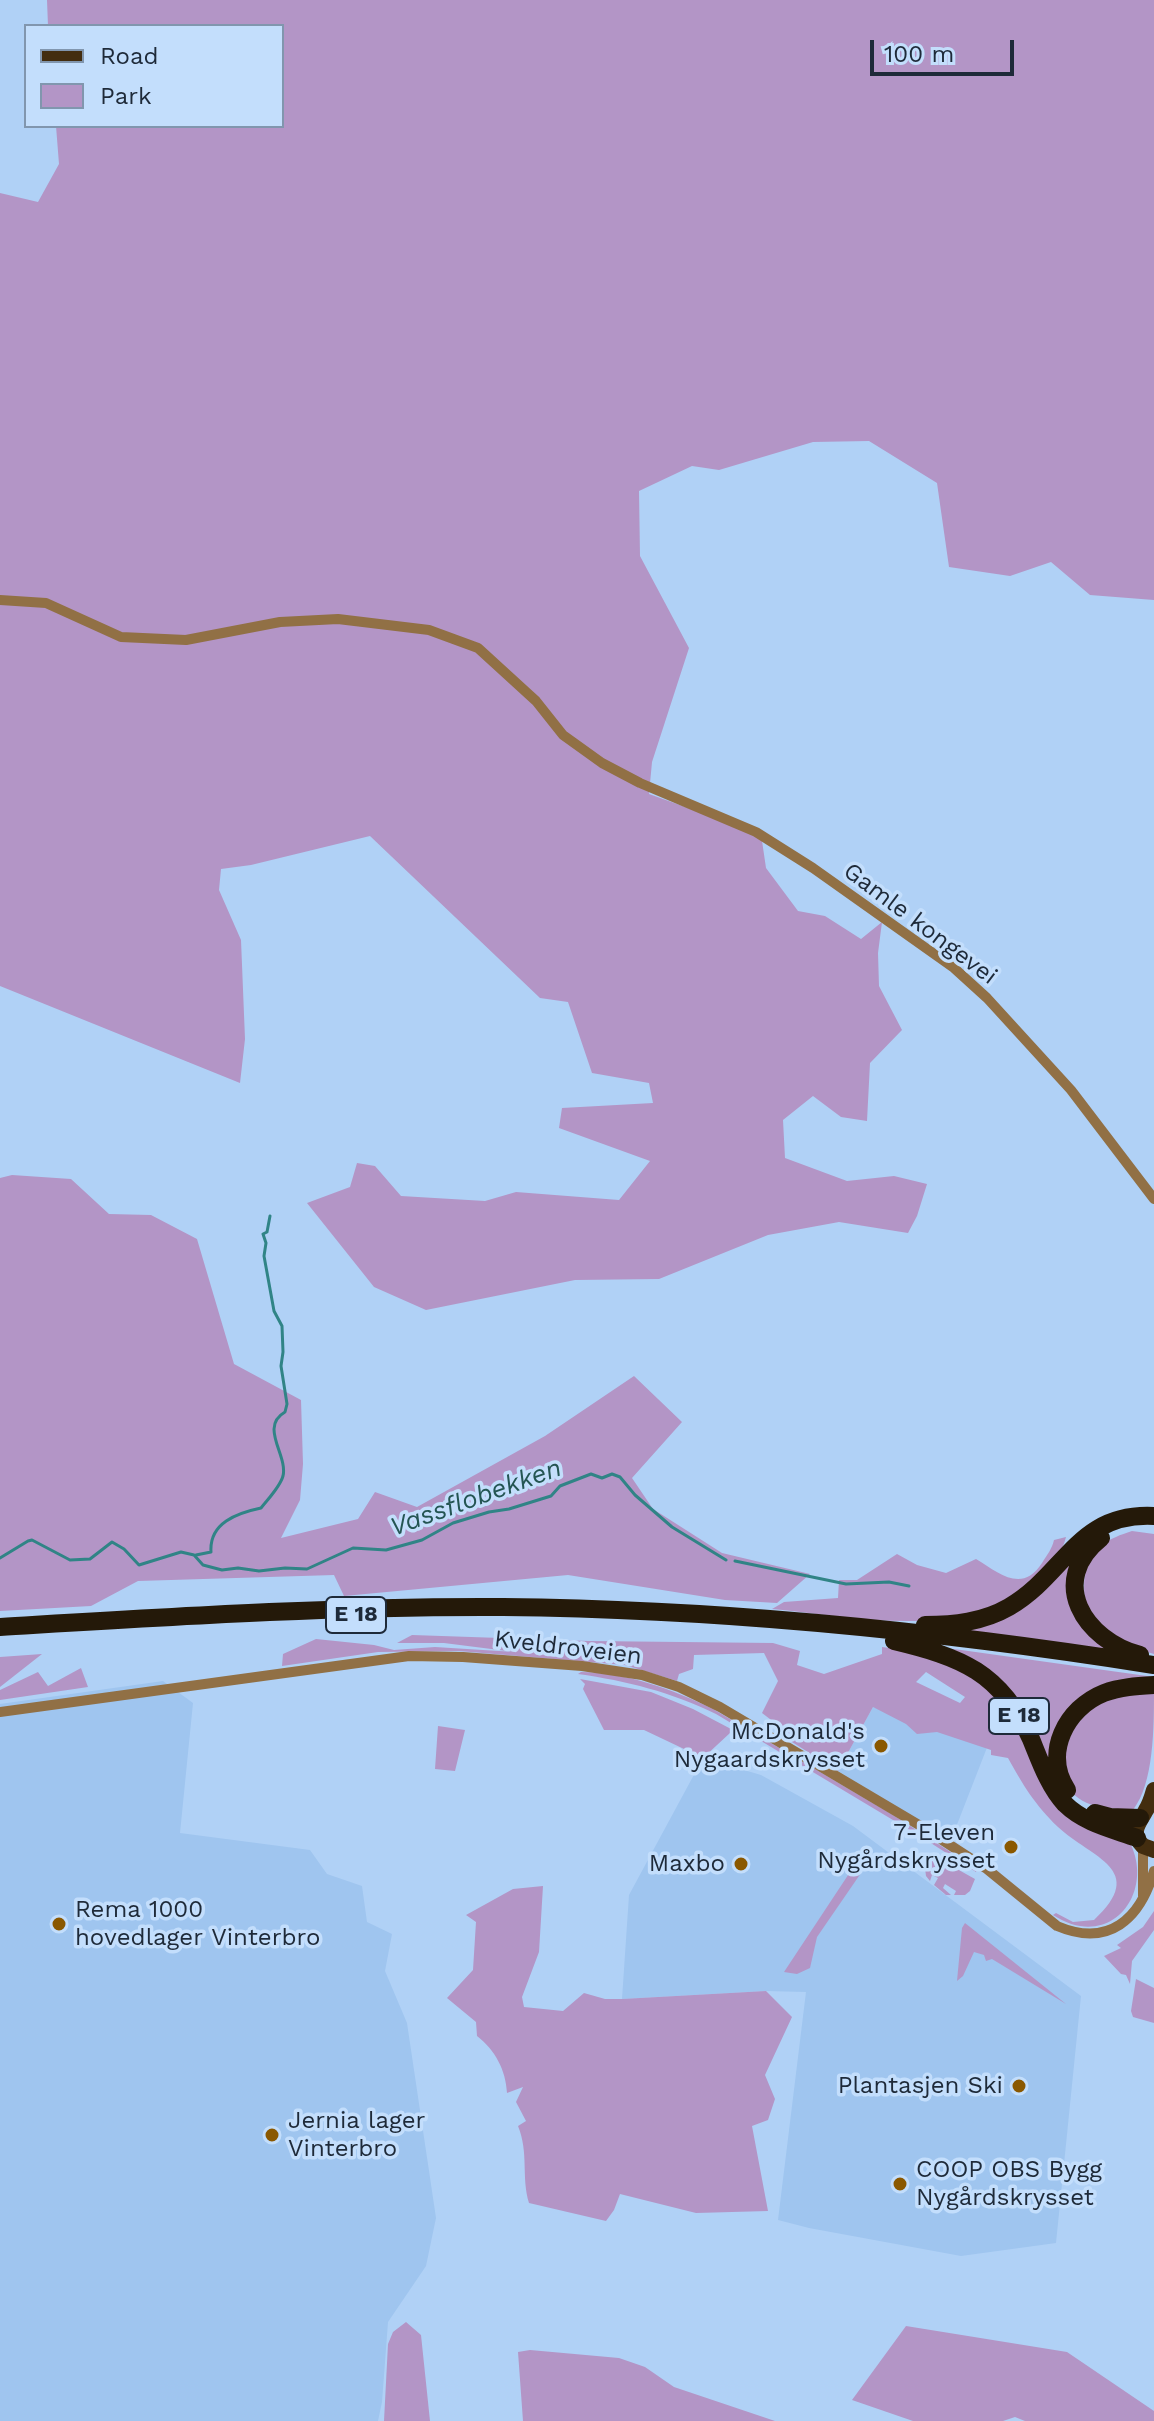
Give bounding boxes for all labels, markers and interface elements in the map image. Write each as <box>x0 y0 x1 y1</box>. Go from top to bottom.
legend <box>24 24 284 128</box>
scale bar <box>874 24 1018 74</box>
text: 100 m <box>884 40 954 68</box>
text: Road <box>100 42 159 70</box>
text: Park <box>100 82 152 110</box>
street label: Gamle kongevei <box>838 857 1002 991</box>
water label: Vassflobekken <box>386 1453 566 1543</box>
road number: E 18 <box>326 1597 386 1633</box>
street label: Kveldroveien <box>493 1625 643 1671</box>
road number: E 18 <box>989 1698 1049 1734</box>
place label: McDonald's Nygaardskrysset <box>674 1718 865 1774</box>
marker: McDonald's Nygaardskrysset <box>872 1737 890 1755</box>
place label: 7-Eleven Nygårdskrysset <box>817 1819 995 1875</box>
marker: 7-Eleven Nygårdskrysset <box>1002 1838 1020 1856</box>
place label: Maxbo <box>649 1850 725 1878</box>
marker: Maxbo <box>732 1855 750 1873</box>
place label: Rema 1000 hovedlager Vinterbro <box>75 1896 320 1952</box>
marker: Rema 1000 hovedlager Vinterbro <box>50 1915 68 1933</box>
place label: Plantasjen Ski <box>838 2072 1003 2100</box>
marker: Plantasjen Ski <box>1010 2077 1028 2095</box>
place label: Jernia lager Vinterbro <box>288 2107 425 2163</box>
marker: Jernia lager Vinterbro <box>263 2126 281 2144</box>
place label: COOP OBS Bygg Nygårdskrysset <box>916 2156 1102 2212</box>
marker: COOP OBS Bygg Nygårdskrysset <box>891 2175 909 2193</box>

